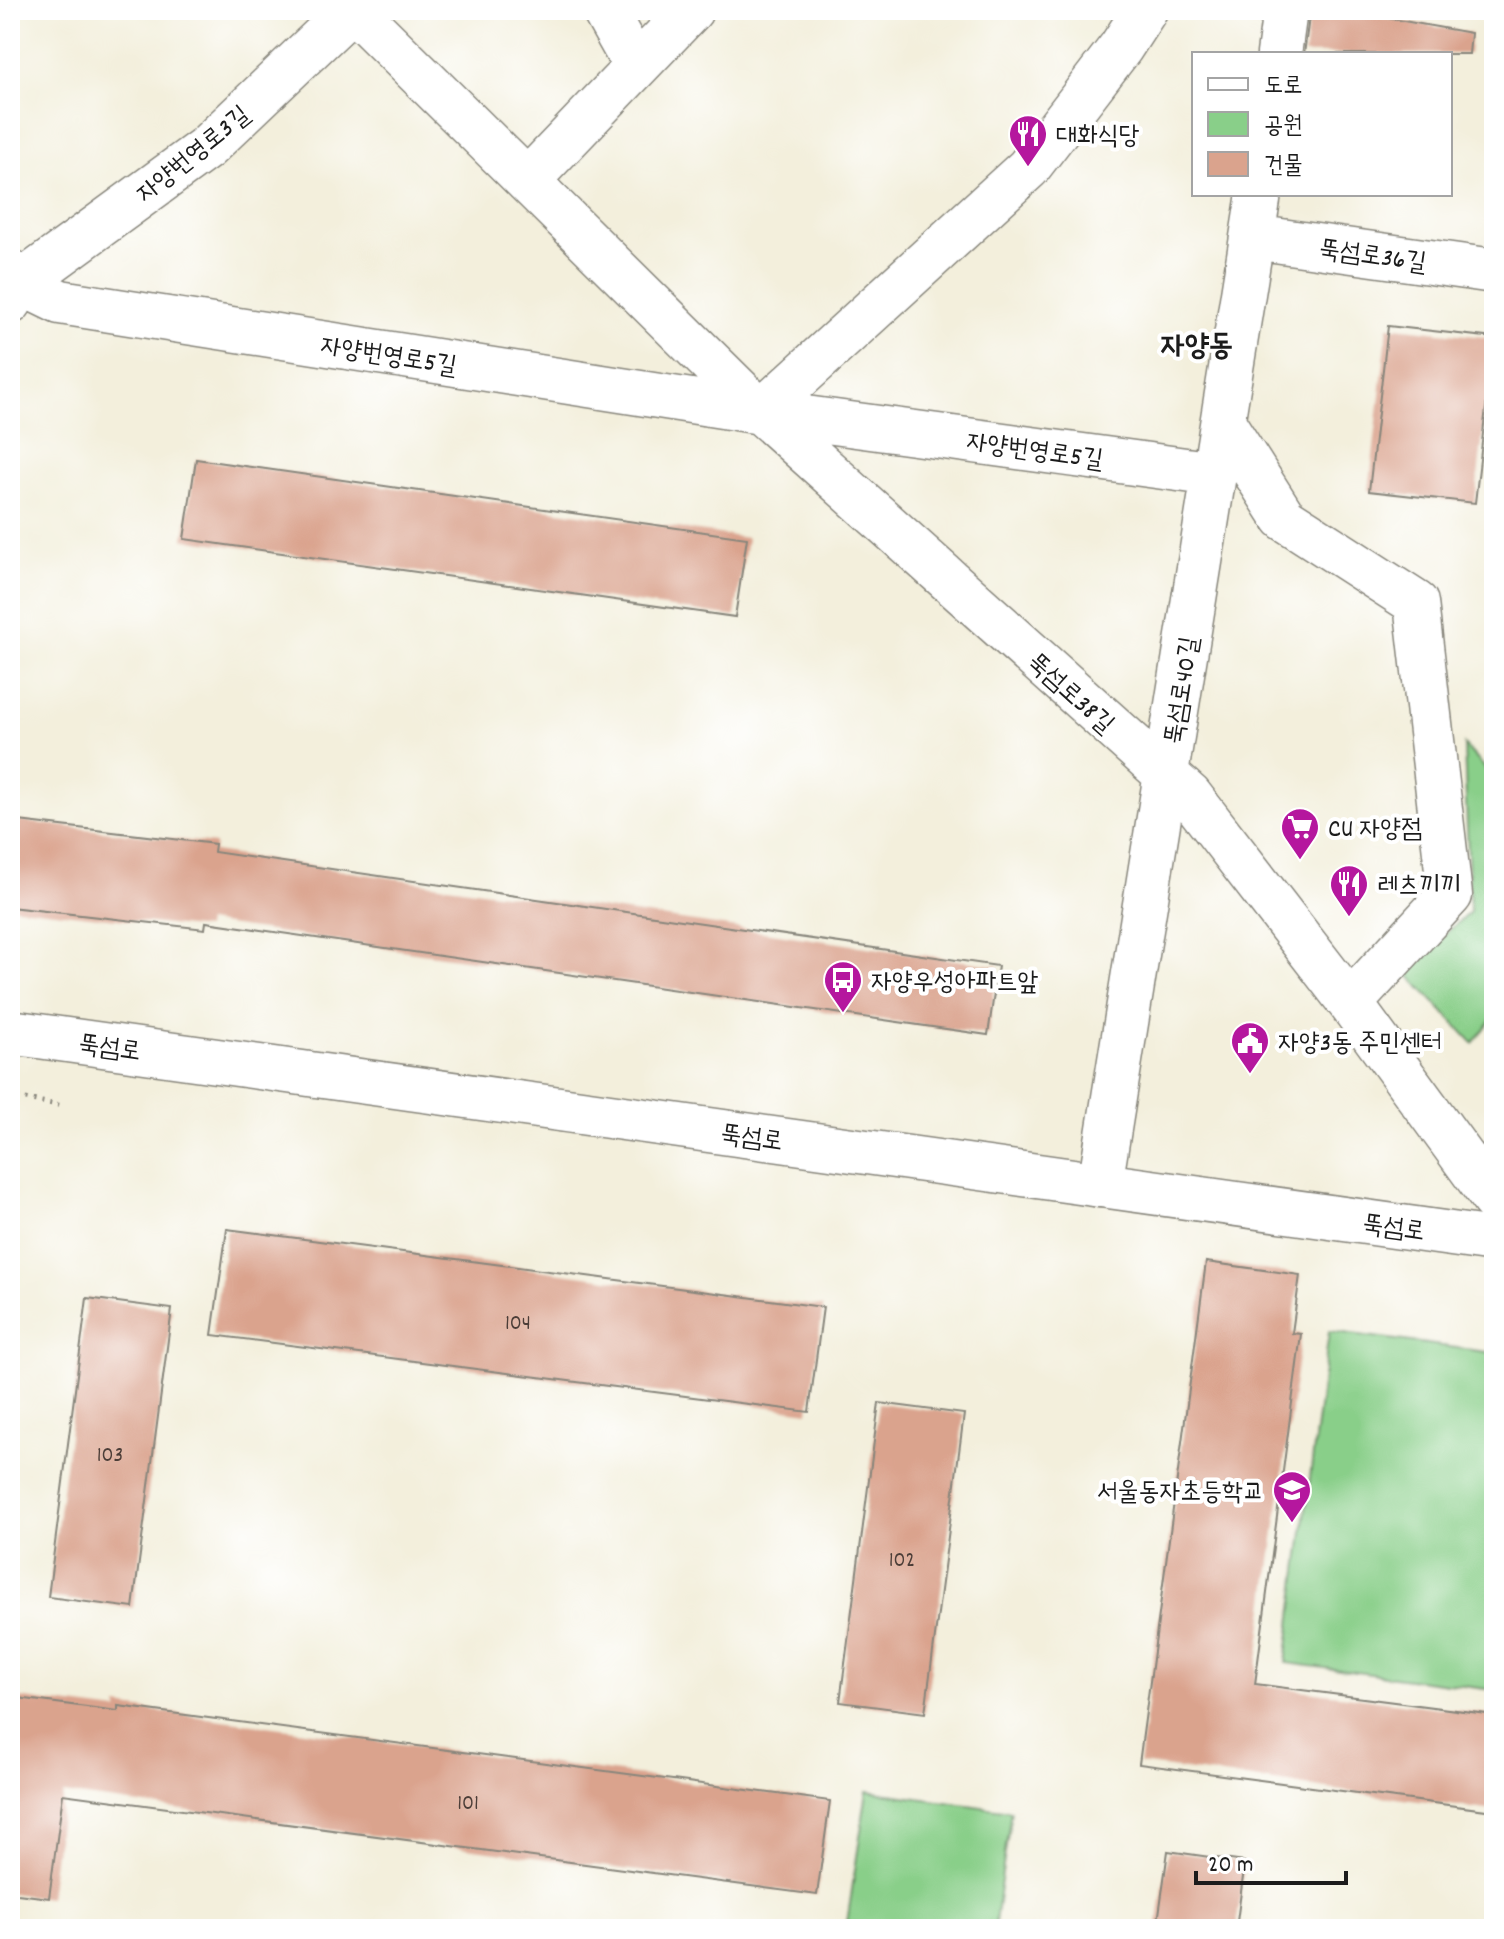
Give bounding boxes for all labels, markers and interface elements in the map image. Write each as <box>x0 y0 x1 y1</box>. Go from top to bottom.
legend <box>1192 52 1452 196</box>
text: 도로 <box>1264 70 1303 104</box>
street label: 자양번영로3길 <box>129 98 259 213</box>
text: 공원 <box>1264 110 1303 144</box>
restaurant icon: 대화식당 <box>1007 113 1049 168</box>
place label: 대화식당 <box>1056 119 1140 156</box>
text: 건물 <box>1264 150 1303 184</box>
street label: 뚝섬로36길 <box>1316 232 1429 283</box>
district label: 자양동 <box>1161 327 1233 370</box>
street label: 자양번영로5길 <box>318 328 459 387</box>
street label: 자양번영로5길 <box>964 425 1105 480</box>
street label: 뚝섬로40길 <box>1157 634 1210 747</box>
street label: 뚝섬로38길 <box>1018 645 1121 744</box>
supermarket icon: CU 자양점 <box>1279 806 1321 861</box>
place label: CU 자양점 <box>1328 812 1422 849</box>
restaurant icon: 레츠끼끼 <box>1328 863 1370 918</box>
place label: 레츠끼끼 <box>1377 869 1461 906</box>
bus stop icon: 자양우성아파트앞 <box>822 959 864 1014</box>
place label: 자양우성아파트앞 <box>871 965 1038 1002</box>
public building icon: 자양3동 주민센터 <box>1229 1020 1271 1075</box>
place label: 자양3동 주민센터 <box>1278 1026 1442 1063</box>
street label: 뚝섬로 <box>76 1027 143 1072</box>
street label: 뚝섬로 <box>718 1117 785 1162</box>
street label: 뚝섬로 <box>1360 1207 1427 1252</box>
house number: 104 <box>505 1309 531 1340</box>
house number: 103 <box>97 1441 123 1472</box>
school or university icon: 서울동자초등학교 <box>1271 1469 1313 1524</box>
place label: 서울동자초등학교 <box>1097 1475 1264 1512</box>
house number: 102 <box>889 1546 915 1577</box>
house number: 101 <box>457 1789 479 1820</box>
scale bar <box>1196 1835 1346 1885</box>
text: 20 m <box>1208 1849 1254 1883</box>

